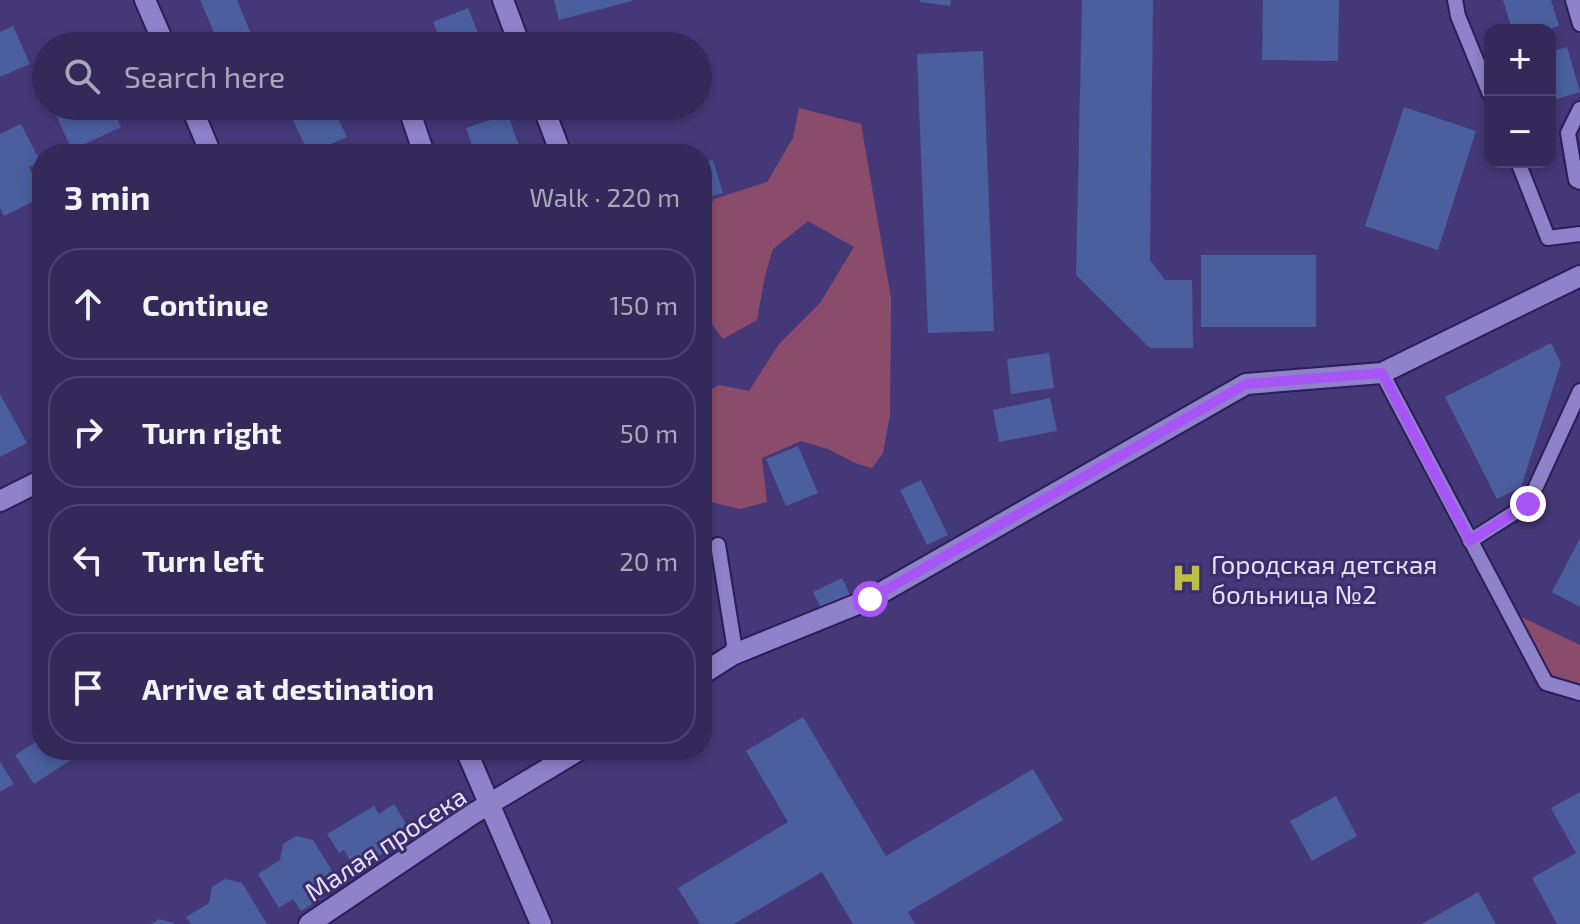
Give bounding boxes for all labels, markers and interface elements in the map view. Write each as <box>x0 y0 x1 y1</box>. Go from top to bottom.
map controls <box>1484 24 1556 168</box>
button: + <box>1484 24 1556 96</box>
search box <box>32 32 712 120</box>
icon: search <box>60 54 104 98</box>
text: Search here <box>124 58 285 94</box>
button: − <box>1484 96 1556 168</box>
text: 3 min <box>64 176 150 217</box>
text: Walk · 220 m <box>529 181 680 212</box>
icon: ahead <box>66 282 110 326</box>
text: Continue <box>142 286 269 322</box>
text: 150 m <box>609 289 678 320</box>
icon: right <box>66 410 110 454</box>
text: Turn right <box>142 414 282 450</box>
text: 50 m <box>620 417 678 448</box>
route end <box>1510 486 1546 522</box>
icon: left <box>66 538 110 582</box>
text: Turn left <box>142 542 264 578</box>
text: 20 m <box>619 545 678 576</box>
place label: Городская детская больница №2 <box>1211 548 1437 609</box>
hospital icon: Городская детская больница №2 <box>1170 561 1204 595</box>
route start <box>852 581 888 617</box>
icon: arrive <box>66 666 110 710</box>
text: Arrive at destination <box>142 670 434 706</box>
street label: Малая просека <box>299 779 471 907</box>

